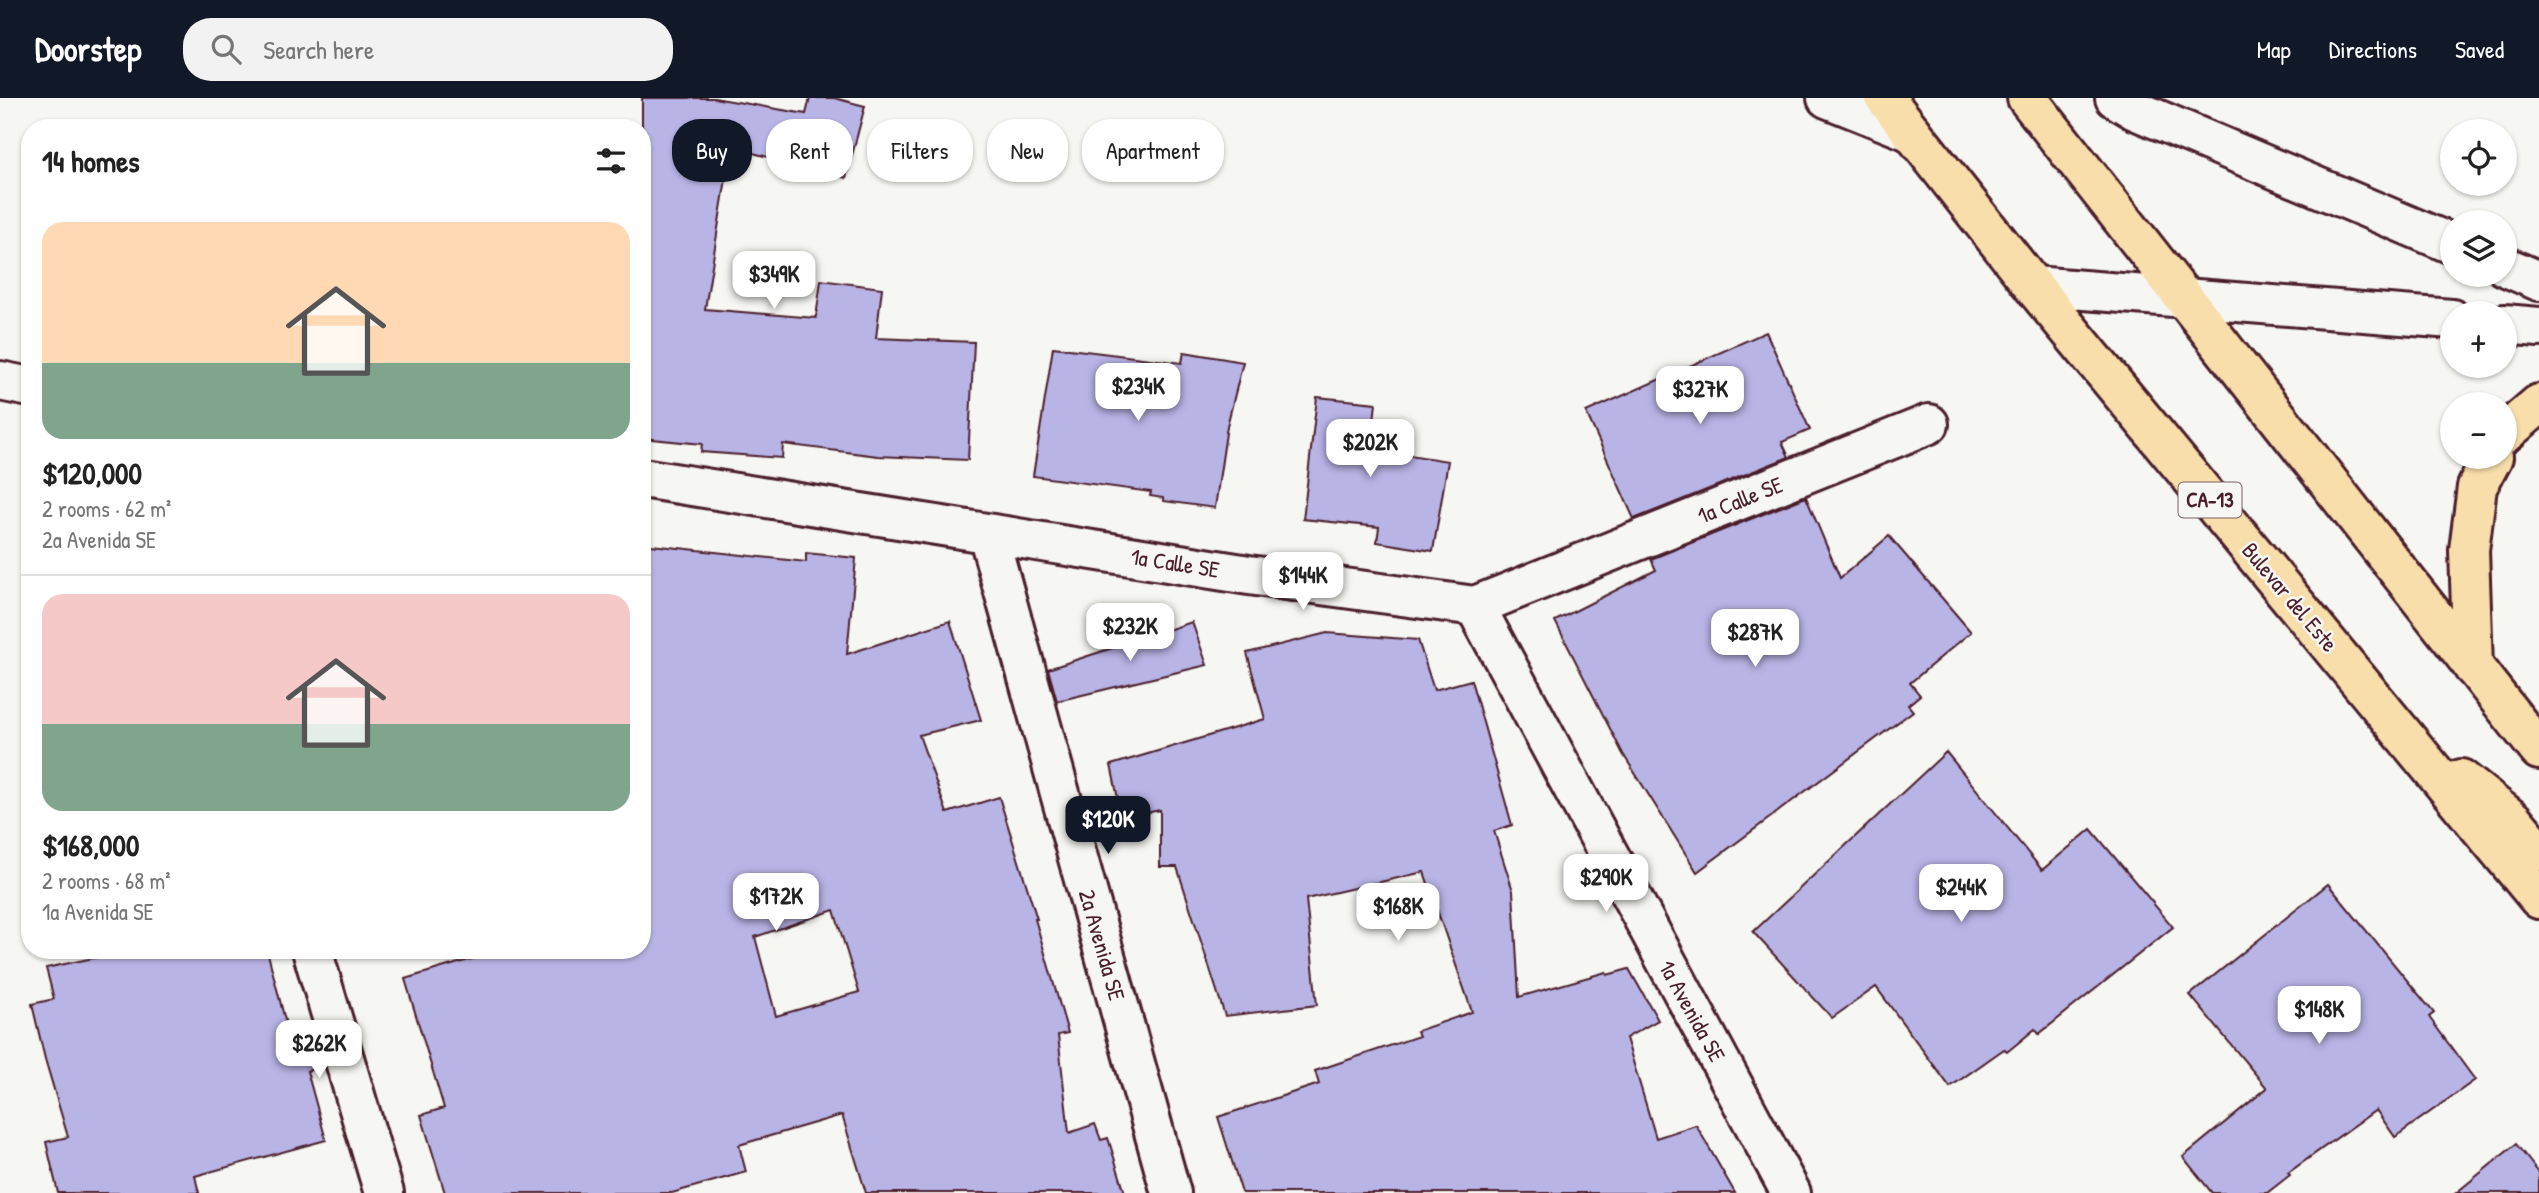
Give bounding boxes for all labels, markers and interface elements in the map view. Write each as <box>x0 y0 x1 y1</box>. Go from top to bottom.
search box <box>183 18 673 81</box>
text: Doorstep <box>35 27 141 71</box>
icon: search <box>207 30 245 68</box>
text: Search here <box>263 32 374 67</box>
text: Map <box>2257 33 2291 65</box>
text: Directions <box>2329 33 2417 65</box>
text: Saved <box>2455 33 2504 65</box>
chip: Buy <box>672 119 752 182</box>
chip: Rent <box>766 119 853 182</box>
chip: Filters <box>867 119 973 182</box>
chip: New <box>987 119 1068 182</box>
chip: Apartment <box>1082 119 1224 182</box>
map controls <box>2440 119 2517 469</box>
button: locate <box>2440 119 2517 196</box>
text: 14 homes <box>42 141 140 181</box>
icon: filters <box>592 142 630 180</box>
button: layers <box>2440 210 2517 287</box>
pin: $349K <box>725 252 823 311</box>
text: $349K <box>748 258 800 289</box>
icon: home <box>273 268 399 394</box>
button: + <box>2440 301 2517 378</box>
pin: $234K <box>1089 364 1187 423</box>
pin: $327K <box>1651 366 1749 426</box>
text: $234K <box>1111 370 1165 401</box>
text: $327K <box>1672 373 1728 404</box>
button: − <box>2440 392 2517 469</box>
pin: $202K <box>1321 420 1419 479</box>
text: $202K <box>1342 426 1398 457</box>
text: $120,000 <box>42 453 142 493</box>
street label: 1a Calle SE <box>1693 468 1787 531</box>
road number: CA-13 <box>2178 482 2242 518</box>
text: 2 rooms · 62 m² <box>42 493 171 524</box>
text: 2a Avenida SE <box>42 524 156 555</box>
street label: Bulevar del Este <box>2235 535 2345 658</box>
street label: 1a Calle SE <box>1129 540 1222 585</box>
pin: $144K <box>1254 552 1352 612</box>
text: $144K <box>1278 559 1328 590</box>
pin: $232K <box>1081 603 1179 663</box>
text: $232K <box>1102 610 1158 641</box>
pin: $287K <box>1706 610 1804 669</box>
text: $287K <box>1727 616 1783 647</box>
icon: home <box>273 640 399 766</box>
pin: $120K <box>1059 796 1157 856</box>
text: $120K <box>1081 803 1135 834</box>
text: $168,000 <box>42 825 139 865</box>
pin: $290K <box>1557 854 1655 914</box>
text: $290K <box>1579 861 1633 892</box>
pin: $244K <box>1912 864 2010 924</box>
text: 2 rooms · 68 m² <box>42 865 170 896</box>
text: $244K <box>1935 871 1987 902</box>
pin: $172K <box>727 874 825 933</box>
text: $172K <box>749 880 803 911</box>
pin: $168K <box>1349 884 1447 943</box>
street label: 2a Avenida SE <box>1072 886 1133 1004</box>
text: $168K <box>1372 890 1424 921</box>
text: 1a Avenida SE <box>42 896 154 927</box>
street label: 1a Avenida SE <box>1652 954 1733 1067</box>
pin: $148K <box>2270 986 2368 1046</box>
text: $148K <box>2294 993 2344 1024</box>
pin: $262K <box>270 1020 368 1080</box>
text: $262K <box>292 1027 346 1058</box>

